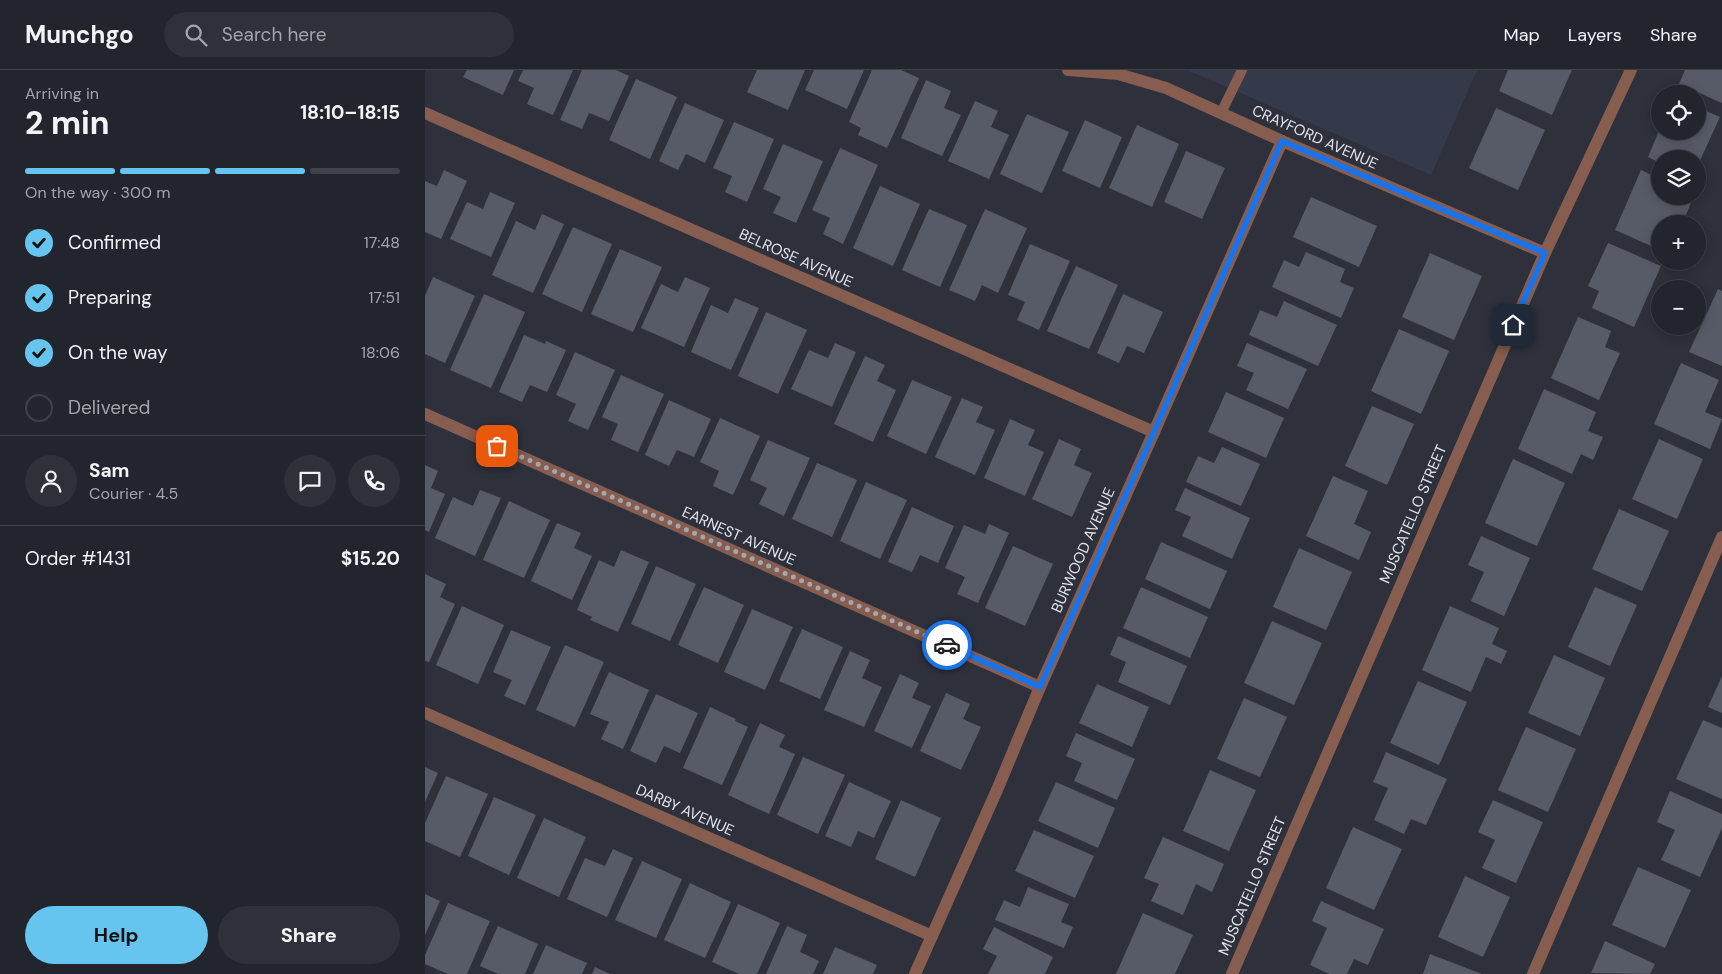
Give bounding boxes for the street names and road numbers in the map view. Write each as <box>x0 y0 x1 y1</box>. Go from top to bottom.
street label: CRAYFORD AVENUE <box>1249 100 1381 174</box>
street label: BELROSE AVENUE <box>736 224 856 292</box>
street label: MUSCATELLO STREET <box>1375 442 1451 586</box>
street label: BURWOOD AVENUE <box>1046 484 1120 616</box>
street label: EARNEST AVENUE <box>679 502 799 570</box>
street label: DARBY AVENUE <box>633 779 737 841</box>
street label: MUSCATELLO STREET <box>1214 814 1290 958</box>

